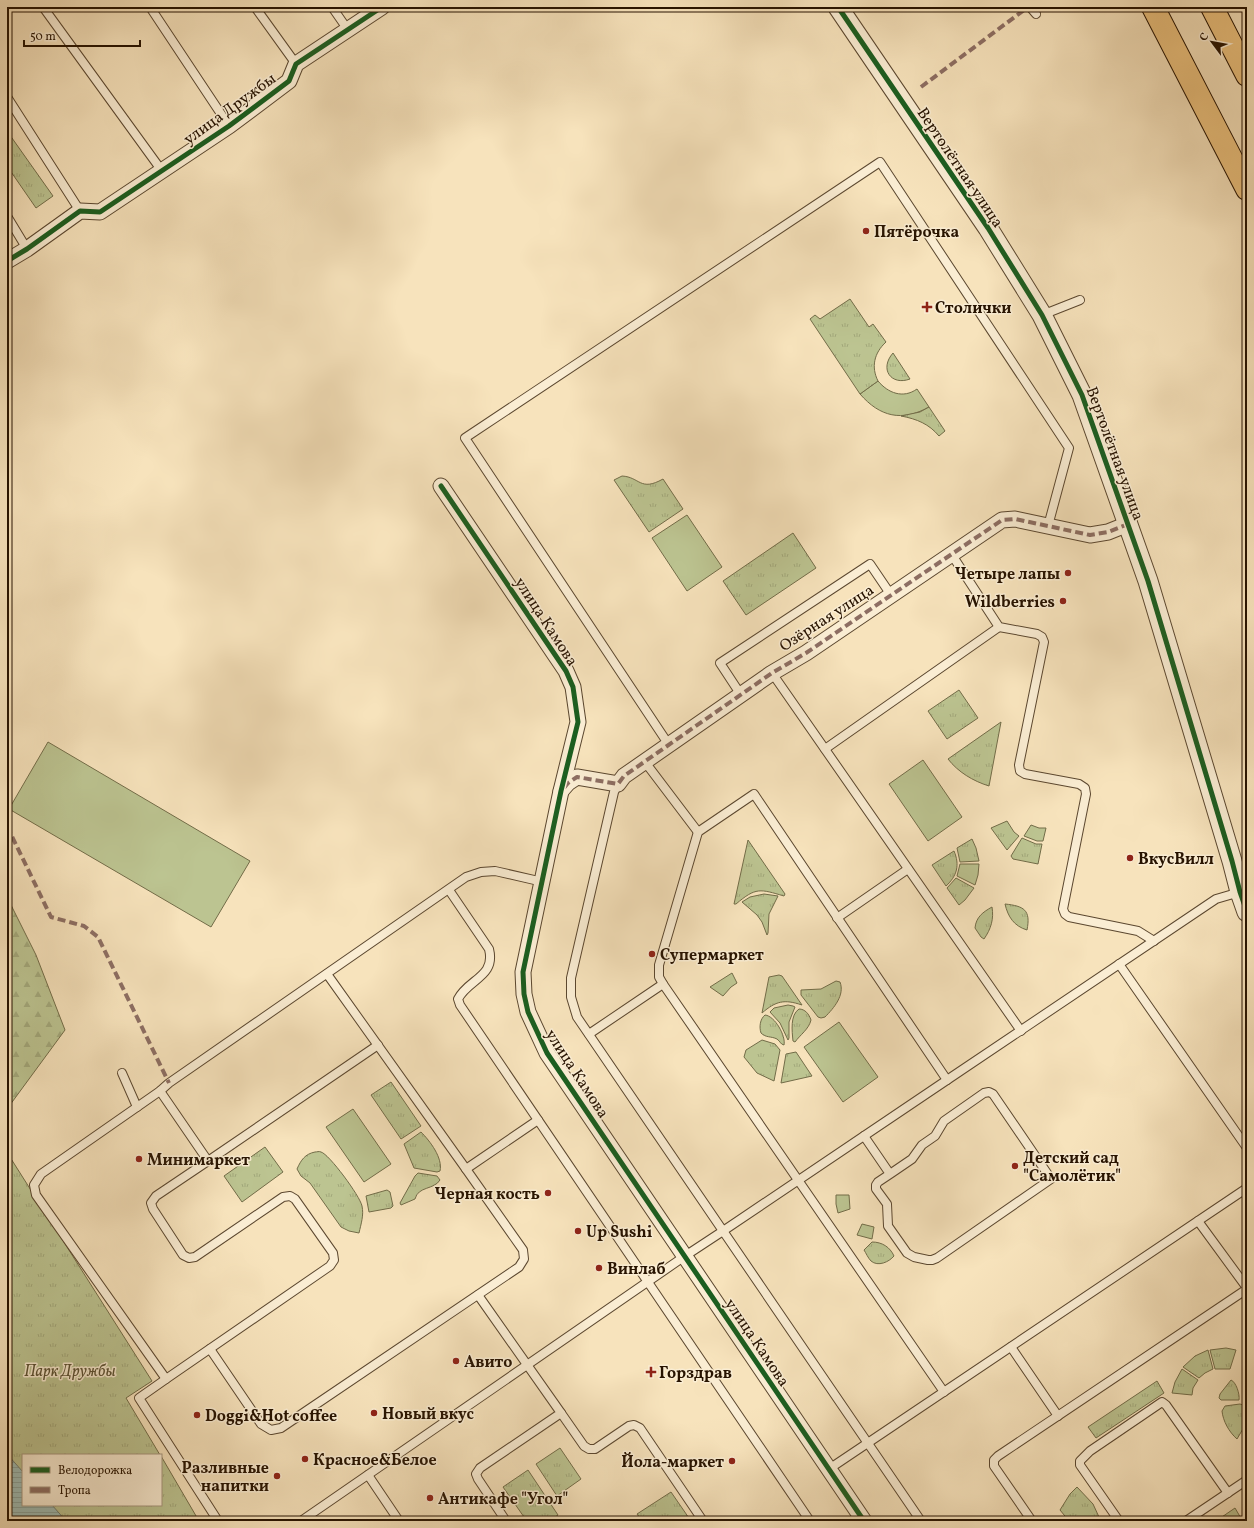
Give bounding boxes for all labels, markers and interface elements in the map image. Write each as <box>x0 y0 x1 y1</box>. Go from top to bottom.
scale bar <box>24 22 140 48</box>
north arrow <box>1192 22 1232 62</box>
text: 50 m <box>30 29 56 45</box>
text: С <box>1197 31 1213 44</box>
street label: улица Дружбы <box>179 69 281 151</box>
street label: Вертолётная улица <box>911 104 1008 233</box>
place label: Пятёрочка <box>874 222 959 244</box>
marker: Пятёрочка <box>861 226 871 236</box>
place label: Столички <box>935 298 1012 320</box>
marker: Столички <box>922 302 932 312</box>
street label: Вертолётная улица <box>1080 384 1149 524</box>
place label: Четыре лапы <box>955 564 1060 586</box>
marker: Четыре лапы <box>1063 568 1073 578</box>
street label: улица Камова <box>508 573 582 671</box>
street label: Озёрная улица <box>776 580 879 658</box>
place label: Wildberries <box>965 592 1055 614</box>
marker: Wildberries <box>1058 596 1068 606</box>
place label: ВкусВилл <box>1138 849 1214 871</box>
marker: ВкусВилл <box>1125 853 1135 863</box>
place label: Супермаркет <box>660 945 764 967</box>
marker: Супермаркет <box>647 949 657 959</box>
street label: улица Камова <box>539 1025 613 1123</box>
place label: Детский сад "Самолётик" <box>1023 1148 1121 1188</box>
place label: Минимаркет <box>147 1150 250 1172</box>
marker: Минимаркет <box>134 1154 144 1164</box>
marker: Детский сад "Самолётик" <box>1010 1161 1020 1171</box>
place label: Черная кость <box>435 1184 540 1206</box>
marker: Черная кость <box>543 1188 553 1198</box>
place label: Up Sushi <box>586 1222 653 1244</box>
marker: Up Sushi <box>573 1226 583 1236</box>
place label: Винлаб <box>607 1259 666 1281</box>
marker: Винлаб <box>594 1263 604 1273</box>
street label: улица Камова <box>719 1295 794 1392</box>
place label: Авито <box>464 1352 513 1374</box>
marker: Авито <box>451 1356 461 1366</box>
park label: Парк Дружбы <box>24 1361 116 1383</box>
place label: Горздрав <box>659 1363 732 1385</box>
marker: Горздрав <box>646 1367 656 1377</box>
place label: Новый вкус <box>382 1404 475 1426</box>
place label: Doggi&Hot coffee <box>205 1406 337 1428</box>
marker: Новый вкус <box>369 1408 379 1418</box>
marker: Doggi&Hot coffee <box>192 1410 202 1420</box>
place label: Красное&Белое <box>313 1450 437 1472</box>
place label: Йола-маркет <box>621 1451 724 1474</box>
legend <box>22 1454 162 1506</box>
marker: Красное&Белое <box>300 1454 310 1464</box>
marker: Йола-маркет <box>727 1456 737 1466</box>
place label: Разливные напитки <box>181 1458 269 1498</box>
text: Велодорожка <box>58 1463 132 1479</box>
marker: Разливные напитки <box>272 1471 282 1481</box>
text: Тропа <box>58 1483 91 1499</box>
place label: Антикафе "Угол" <box>438 1489 568 1511</box>
marker: Антикафе "Угол" <box>425 1493 435 1503</box>

